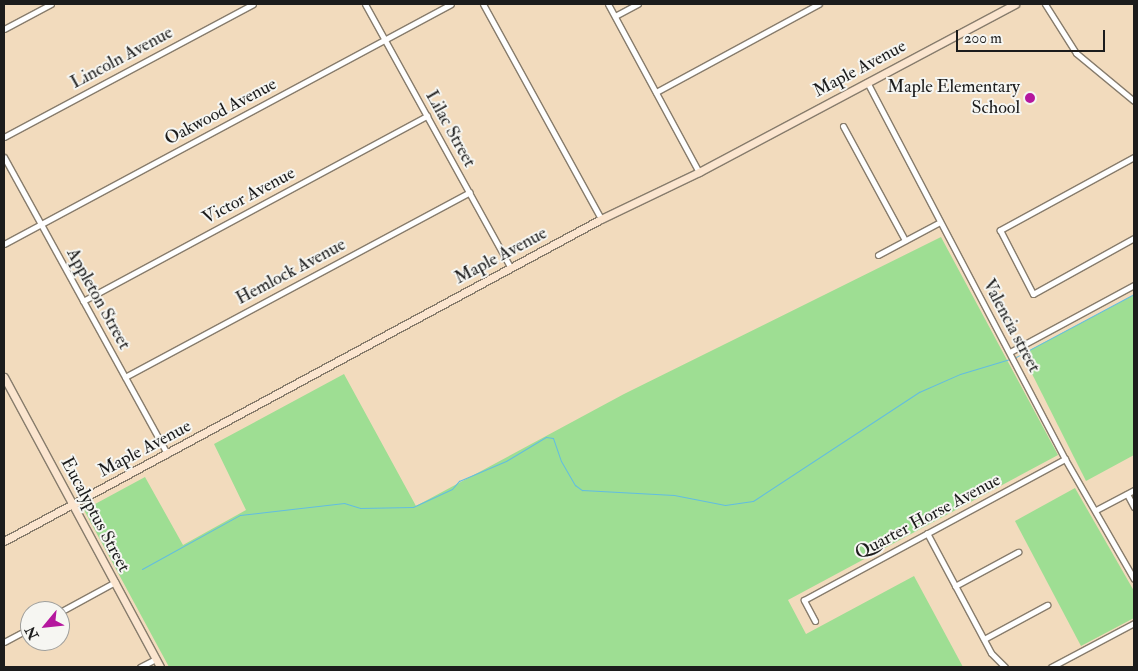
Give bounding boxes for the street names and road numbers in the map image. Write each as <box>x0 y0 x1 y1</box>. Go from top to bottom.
street label: Lincoln Avenue <box>67 22 177 94</box>
street label: Maple Avenue <box>810 36 910 102</box>
street label: Oakwood Avenue <box>161 73 281 151</box>
street label: Lilac Street <box>420 87 480 171</box>
street label: Victor Avenue <box>199 163 299 229</box>
street label: Maple Avenue <box>451 223 551 289</box>
street label: Hemlock Avenue <box>233 234 349 310</box>
street label: Appleton Street <box>61 245 135 353</box>
street label: Valencia street <box>977 276 1045 376</box>
street label: Maple Avenue <box>95 416 195 482</box>
street label: Eucalyptus Street <box>56 454 134 576</box>
street label: Quarter Horse Avenue <box>851 469 1005 565</box>

